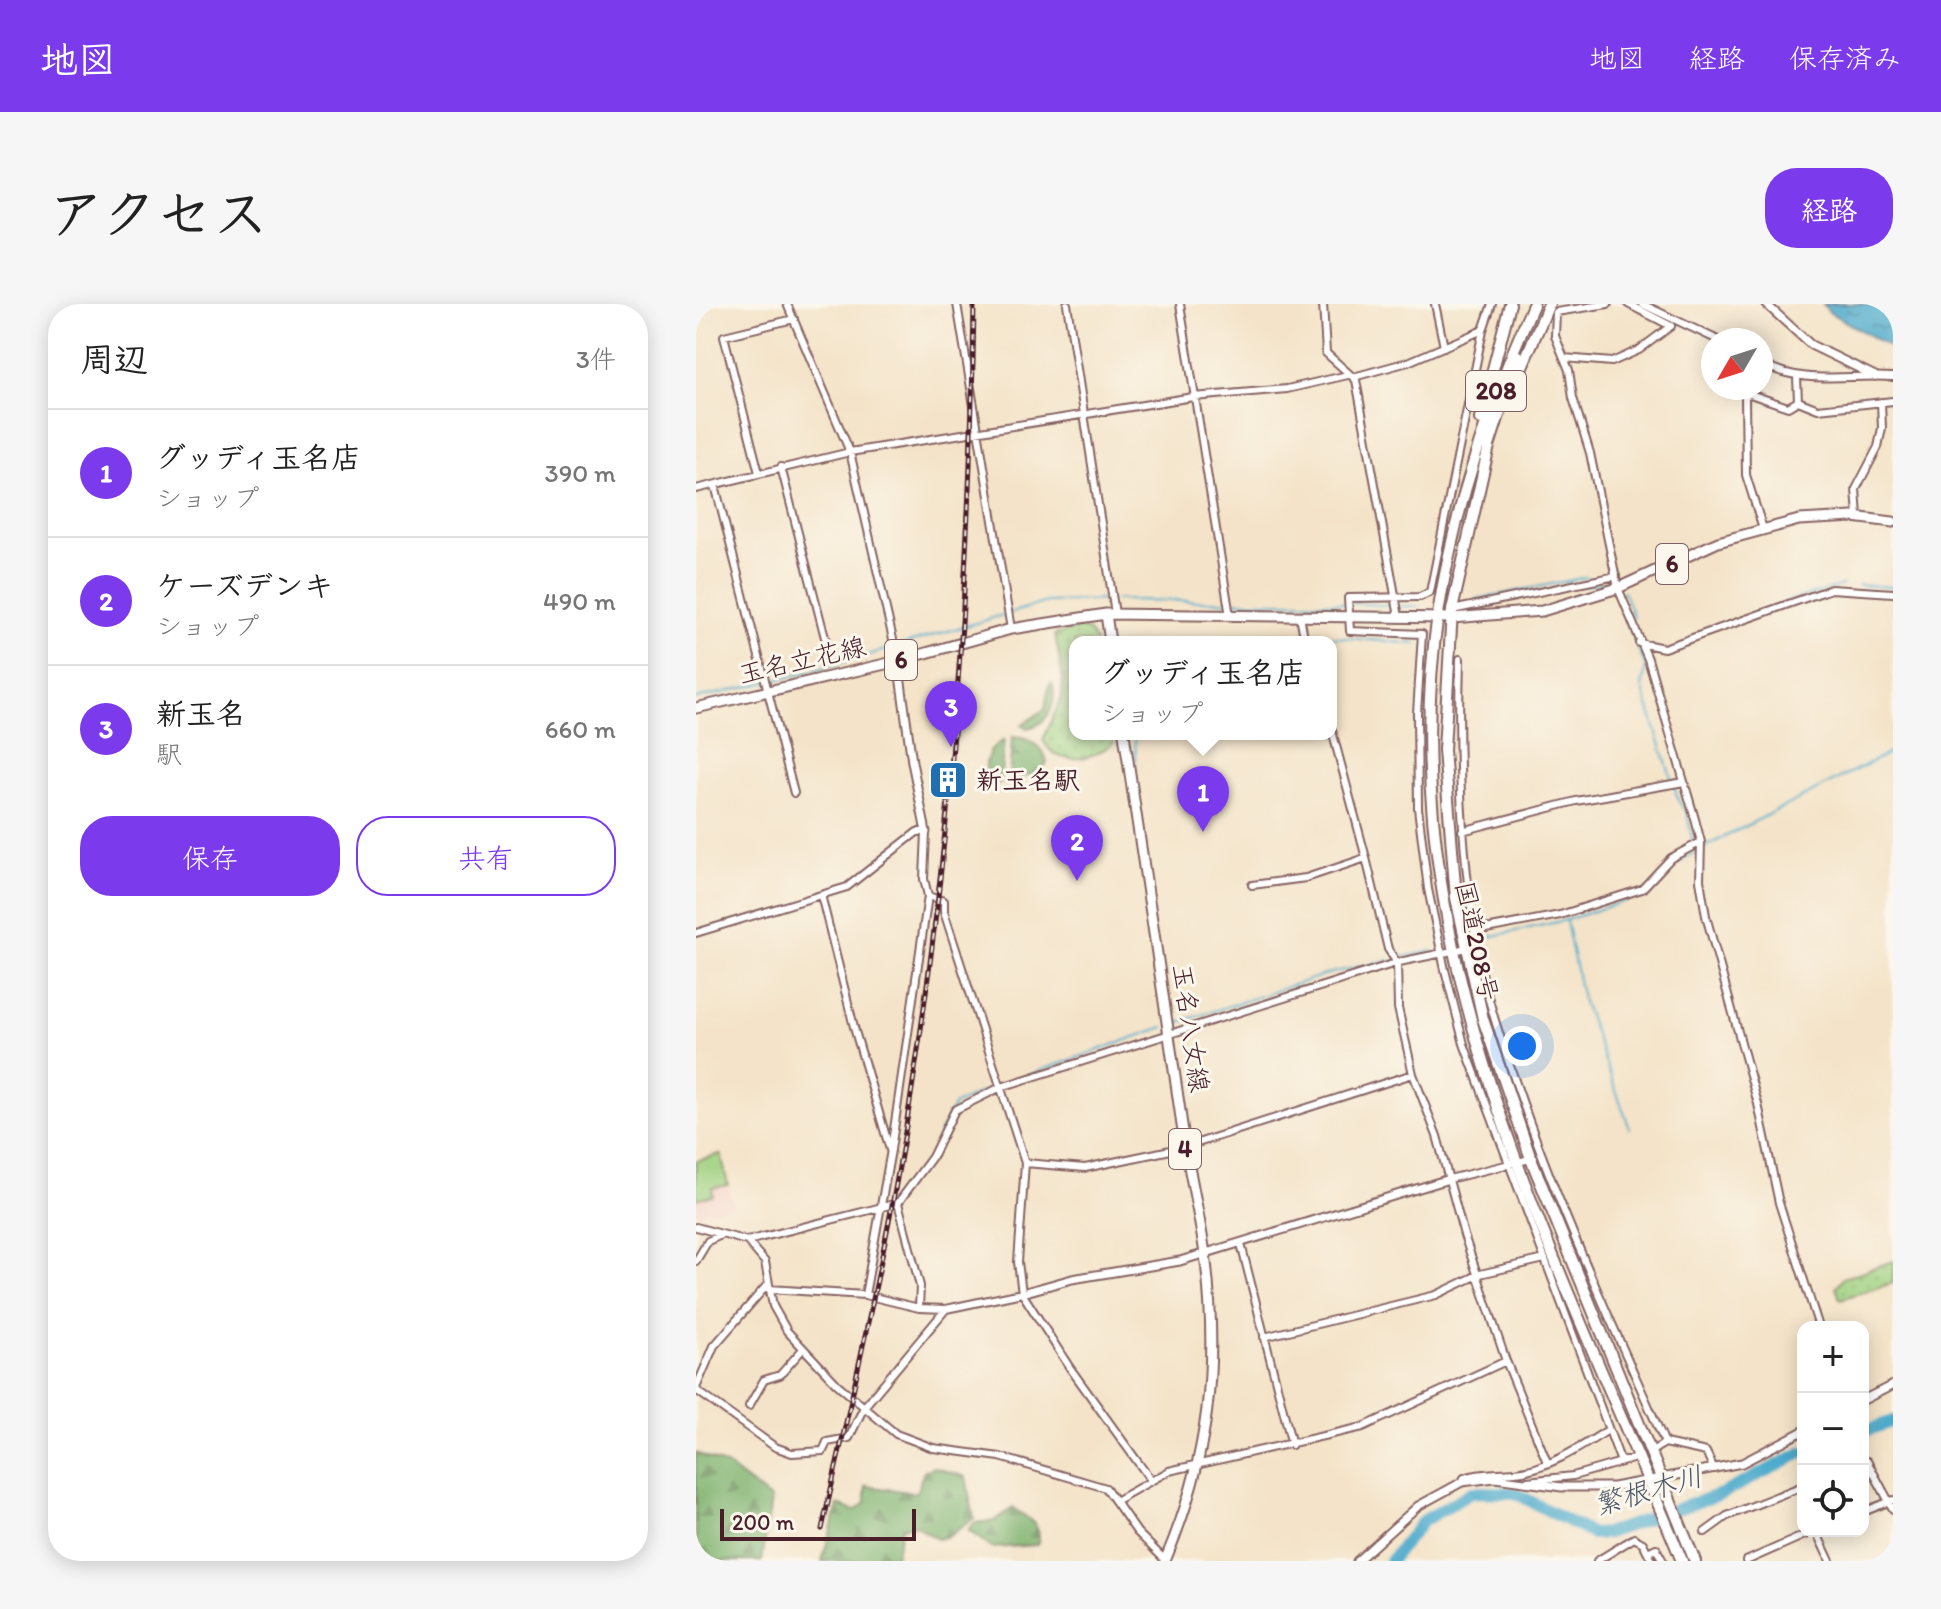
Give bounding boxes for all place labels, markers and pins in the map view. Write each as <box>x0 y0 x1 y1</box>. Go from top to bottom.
pin: 3 <box>925 681 977 747</box>
building icon: 新玉名駅 <box>927 759 969 801</box>
place label: 新玉名駅 <box>976 764 1080 796</box>
pin: 1 <box>1177 766 1229 832</box>
pin: 2 <box>1051 815 1103 881</box>

